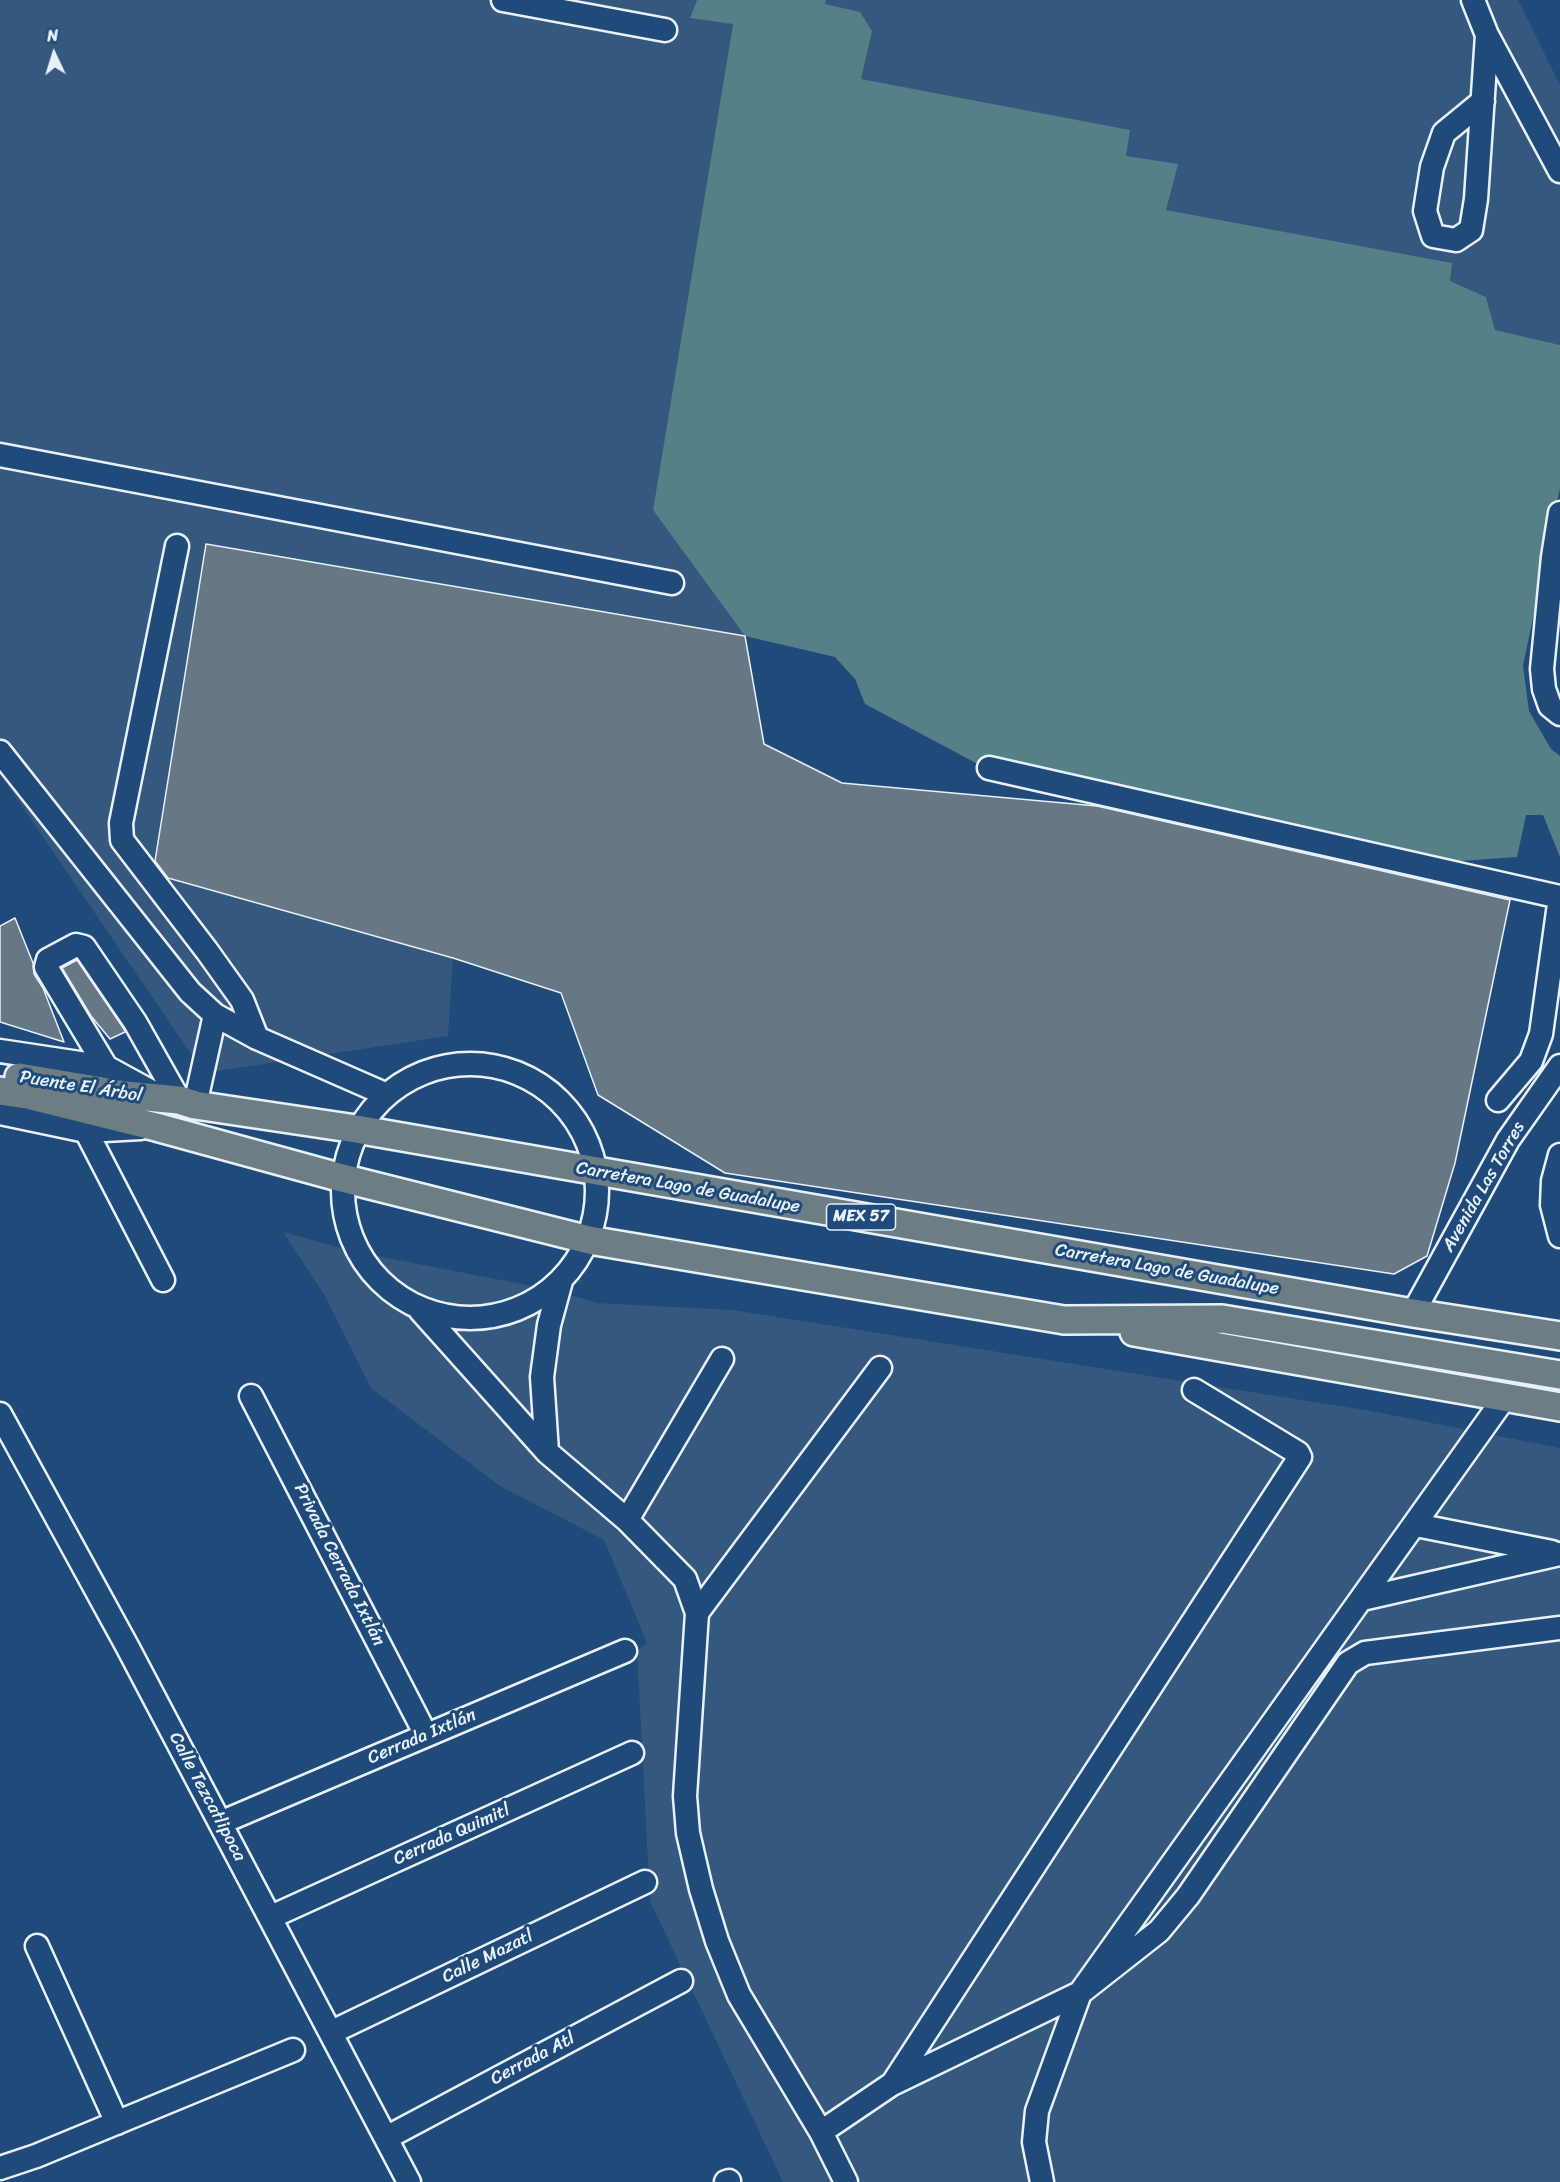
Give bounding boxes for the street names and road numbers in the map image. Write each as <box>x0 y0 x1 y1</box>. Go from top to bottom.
street label: Puente El Árbol <box>18 1067 144 1107</box>
street label: Avenida Las Torres <box>1438 1118 1530 1256</box>
street label: Carretera Lago de Guadalupe <box>574 1158 802 1218</box>
road number: MEX 57 <box>826 1204 896 1230</box>
street label: Carretera Lago de Guadalupe <box>1053 1240 1281 1300</box>
street label: Privada Cerrada Ixtlán <box>289 1480 389 1650</box>
street label: Cerrada Ixtlán <box>365 1704 479 1770</box>
street label: Calle Tezcatlipoca <box>164 1729 250 1865</box>
street label: Cerrada Quimitl <box>390 1800 514 1870</box>
street label: Calle Mazatl <box>439 1926 537 1988</box>
street label: Cerrada Atl <box>487 2028 579 2090</box>

